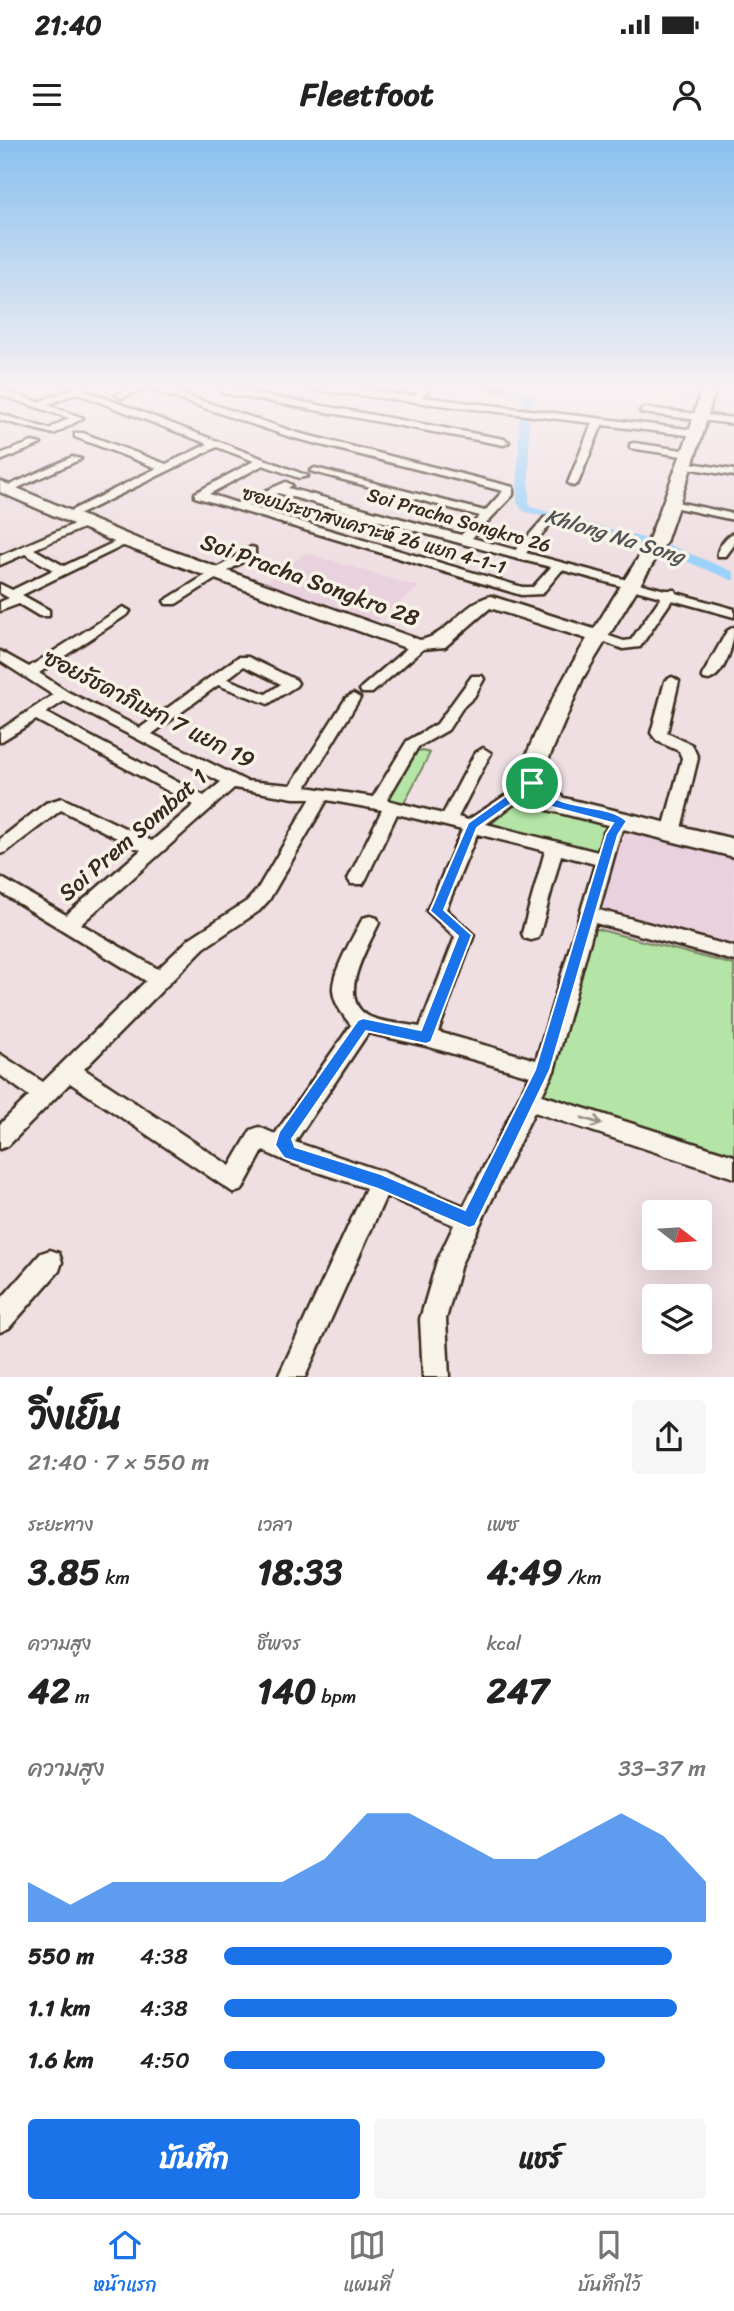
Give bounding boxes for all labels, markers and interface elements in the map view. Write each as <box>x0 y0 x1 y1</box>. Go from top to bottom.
text: 21:40 <box>35 2 102 48</box>
text: Fleetfoot <box>300 66 434 123</box>
icon: menu <box>28 76 66 114</box>
icon: person <box>668 76 706 114</box>
street label: ซอยประชาสงเคราะห์ 26 แยก 4-1-1 <box>238 476 510 584</box>
street label: Soi Pracha Songkro 26 <box>363 478 555 562</box>
water label: Khlong Na Song <box>541 497 692 576</box>
street label: Soi Pracha Songkro 28 <box>195 521 425 639</box>
street label: ซอยรัชดาภิเษก 7 แยก 19 <box>36 638 262 780</box>
pin <box>502 753 562 813</box>
street label: Soi Prem Sombat 1 <box>49 758 217 912</box>
icon: arrive <box>513 764 551 802</box>
one-way arrow <box>581 1116 603 1128</box>
north arrow <box>642 1200 712 1270</box>
map controls <box>642 1200 712 1354</box>
button: layers <box>642 1284 712 1354</box>
text: วิ่งเย็น <box>28 1382 122 1449</box>
button: share <box>632 1400 706 1474</box>
text: 21:40 · 7 × 550 m <box>28 1442 209 1483</box>
text: ระยะทาง <box>28 1508 93 1541</box>
text: เวลา <box>257 1508 293 1541</box>
text: เพซ <box>487 1508 518 1541</box>
text: 3.85 <box>28 1541 100 1603</box>
text: 18:33 <box>257 1541 342 1603</box>
text: 4:49 <box>487 1541 562 1603</box>
text: km <box>100 1561 130 1594</box>
text: /km <box>562 1561 602 1594</box>
text: ความสูง <box>28 1627 91 1660</box>
text: ชีพจร <box>257 1627 301 1660</box>
text: kcal <box>487 1627 521 1660</box>
text: 42 <box>28 1660 70 1722</box>
text: 140 <box>257 1660 316 1722</box>
text: 247 <box>487 1660 549 1722</box>
text: m <box>70 1680 90 1713</box>
text: bpm <box>316 1680 356 1713</box>
text: ความสูง <box>28 1748 104 1789</box>
text: 33–37 m <box>618 1748 706 1789</box>
text: 550 m <box>28 1936 94 1977</box>
text: 4:38 <box>140 1936 188 1977</box>
text: 1.1 km <box>28 1988 91 2029</box>
text: 4:38 <box>140 1988 188 2029</box>
text: 1.6 km <box>28 2040 94 2081</box>
text: 4:50 <box>140 2040 190 2081</box>
button: บันทึก <box>28 2119 360 2199</box>
button: แชร์ <box>374 2119 706 2199</box>
tab: หน้าแรก <box>93 2226 157 2301</box>
tab: แผนที่ <box>343 2226 391 2301</box>
tab: บันทึกไว้ <box>578 2226 640 2301</box>

